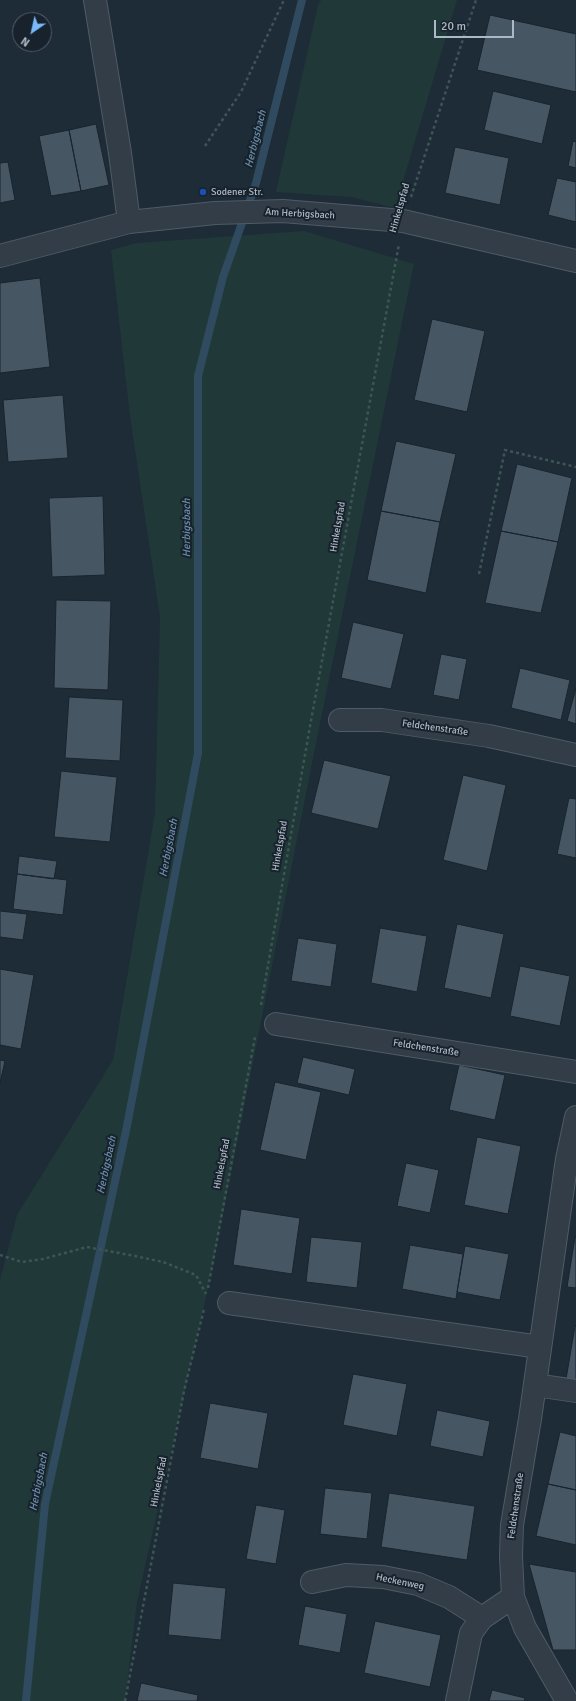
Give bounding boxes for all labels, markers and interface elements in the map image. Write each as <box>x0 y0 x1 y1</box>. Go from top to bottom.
north arrow <box>12 12 52 52</box>
scale bar <box>436 12 516 38</box>
text: 20 m <box>441 19 466 34</box>
text: N <box>19 34 32 49</box>
water label: Herbigsbach <box>242 109 270 169</box>
street label: Hinkelspfad <box>387 182 413 234</box>
place label: Sodener Str. <box>211 186 263 198</box>
marker: Sodener Str. <box>198 187 208 197</box>
street label: Am Herbigsbach <box>265 206 335 222</box>
water label: Herbigsbach <box>180 499 194 557</box>
street label: Hinkelspfad <box>328 501 348 553</box>
street label: Feldchenstraße <box>401 717 469 739</box>
water label: Herbigsbach <box>157 818 181 878</box>
street label: Hinkelspfad <box>270 820 290 872</box>
street label: Feldchenstraße <box>392 1037 460 1059</box>
water label: Herbigsbach <box>94 1135 120 1195</box>
street label: Hinkelspfad <box>211 1138 233 1190</box>
water label: Herbigsbach <box>27 1452 51 1512</box>
street label: Hinkelspfad <box>148 1456 170 1508</box>
street label: Feldchenstraße <box>505 1472 527 1540</box>
street label: Heckenweg <box>375 1571 425 1593</box>

